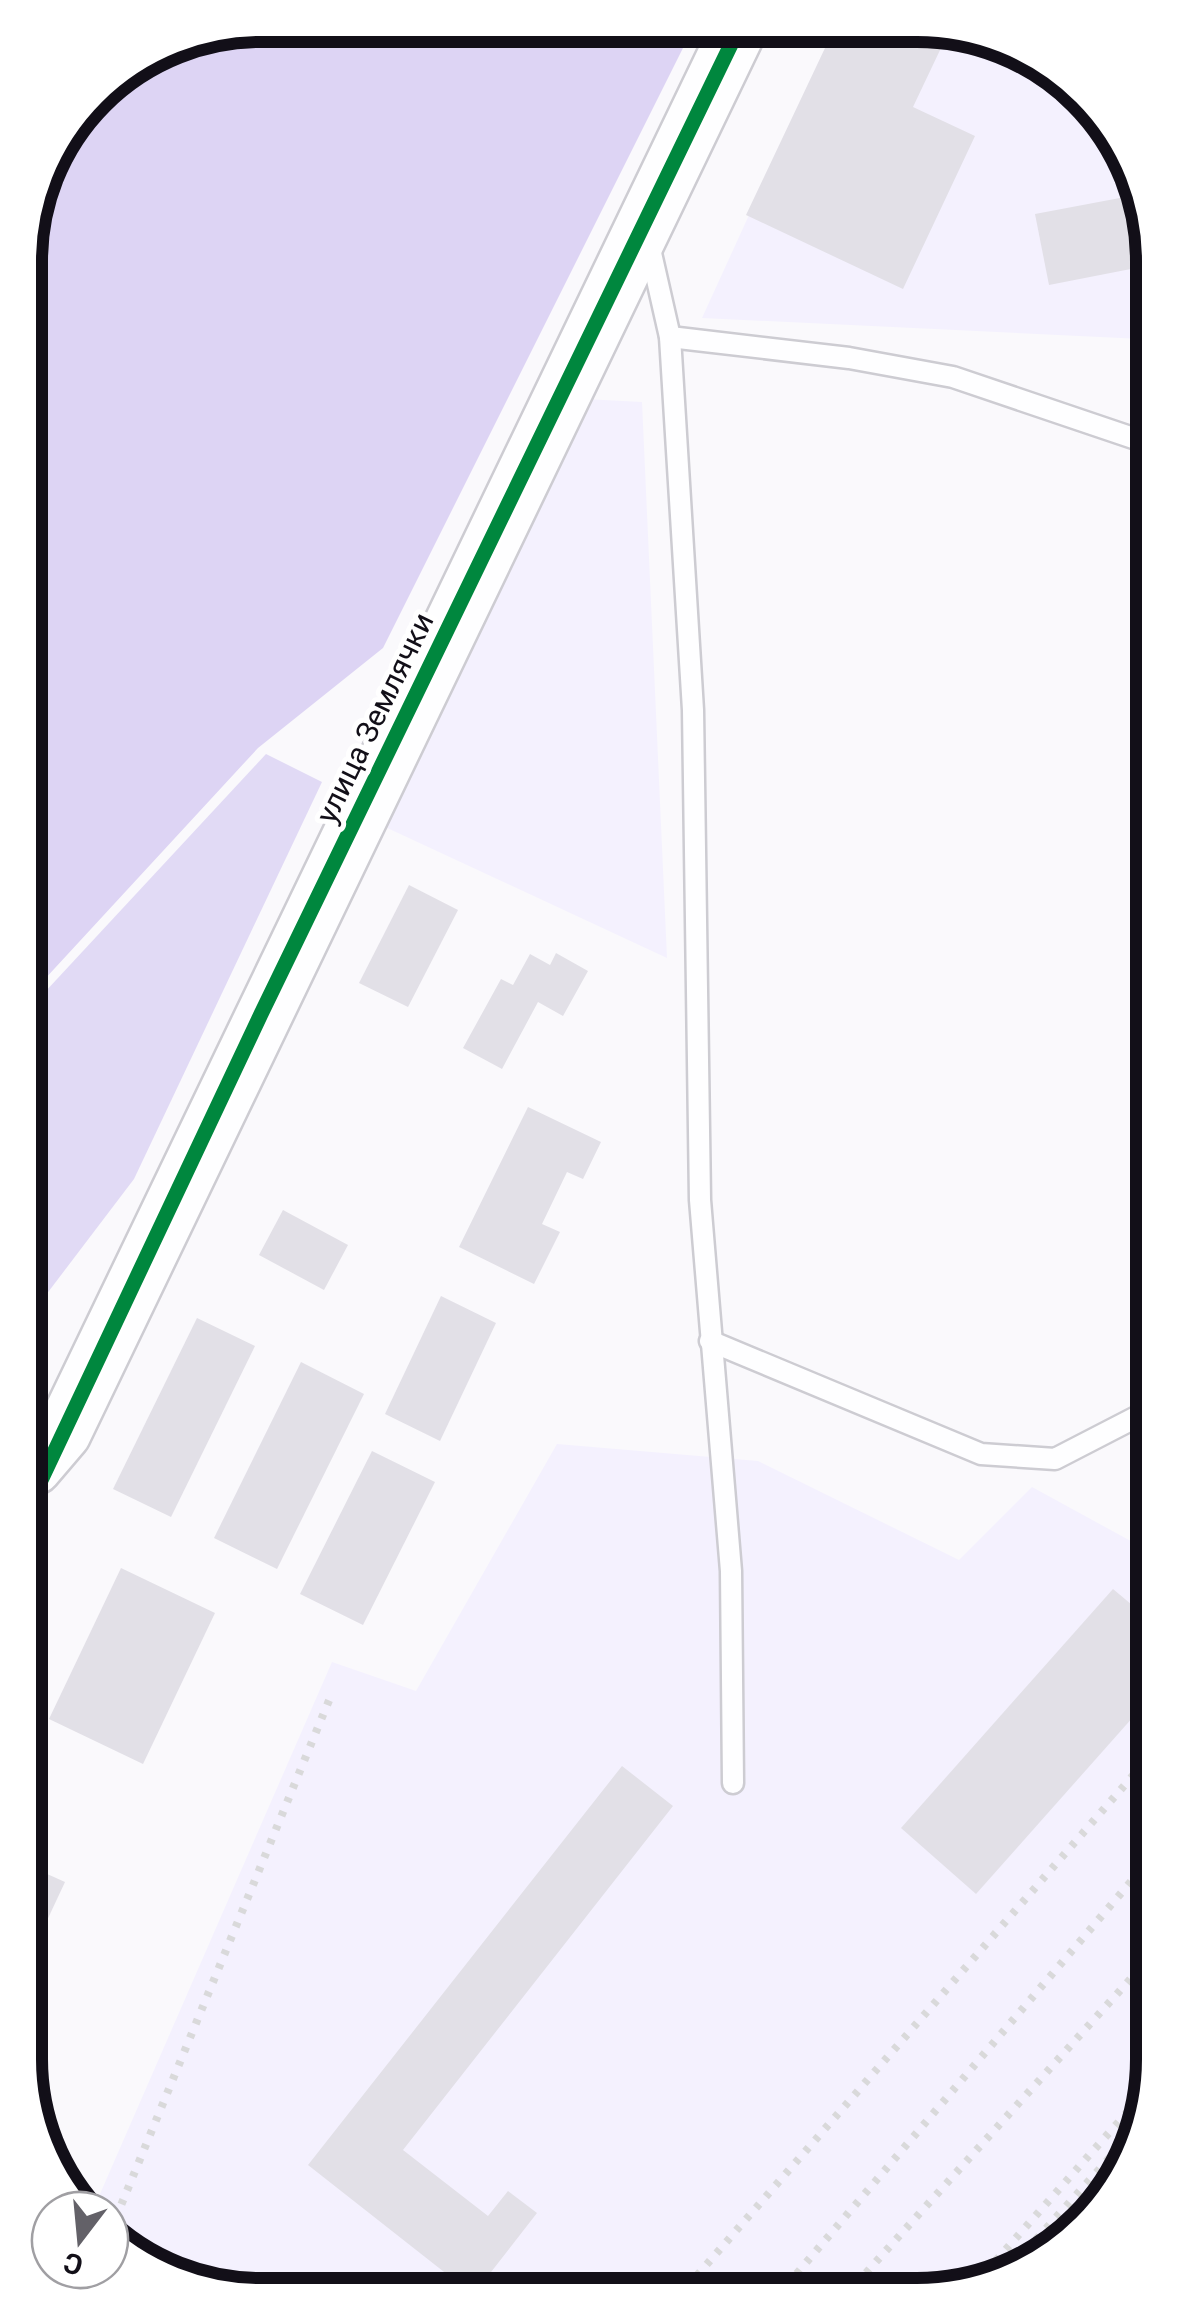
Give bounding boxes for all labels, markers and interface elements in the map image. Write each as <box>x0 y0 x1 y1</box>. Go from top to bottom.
street label: улица Землячки <box>309 607 441 829</box>
north arrow <box>30 2190 130 2290</box>
text: С <box>60 2245 87 2282</box>

